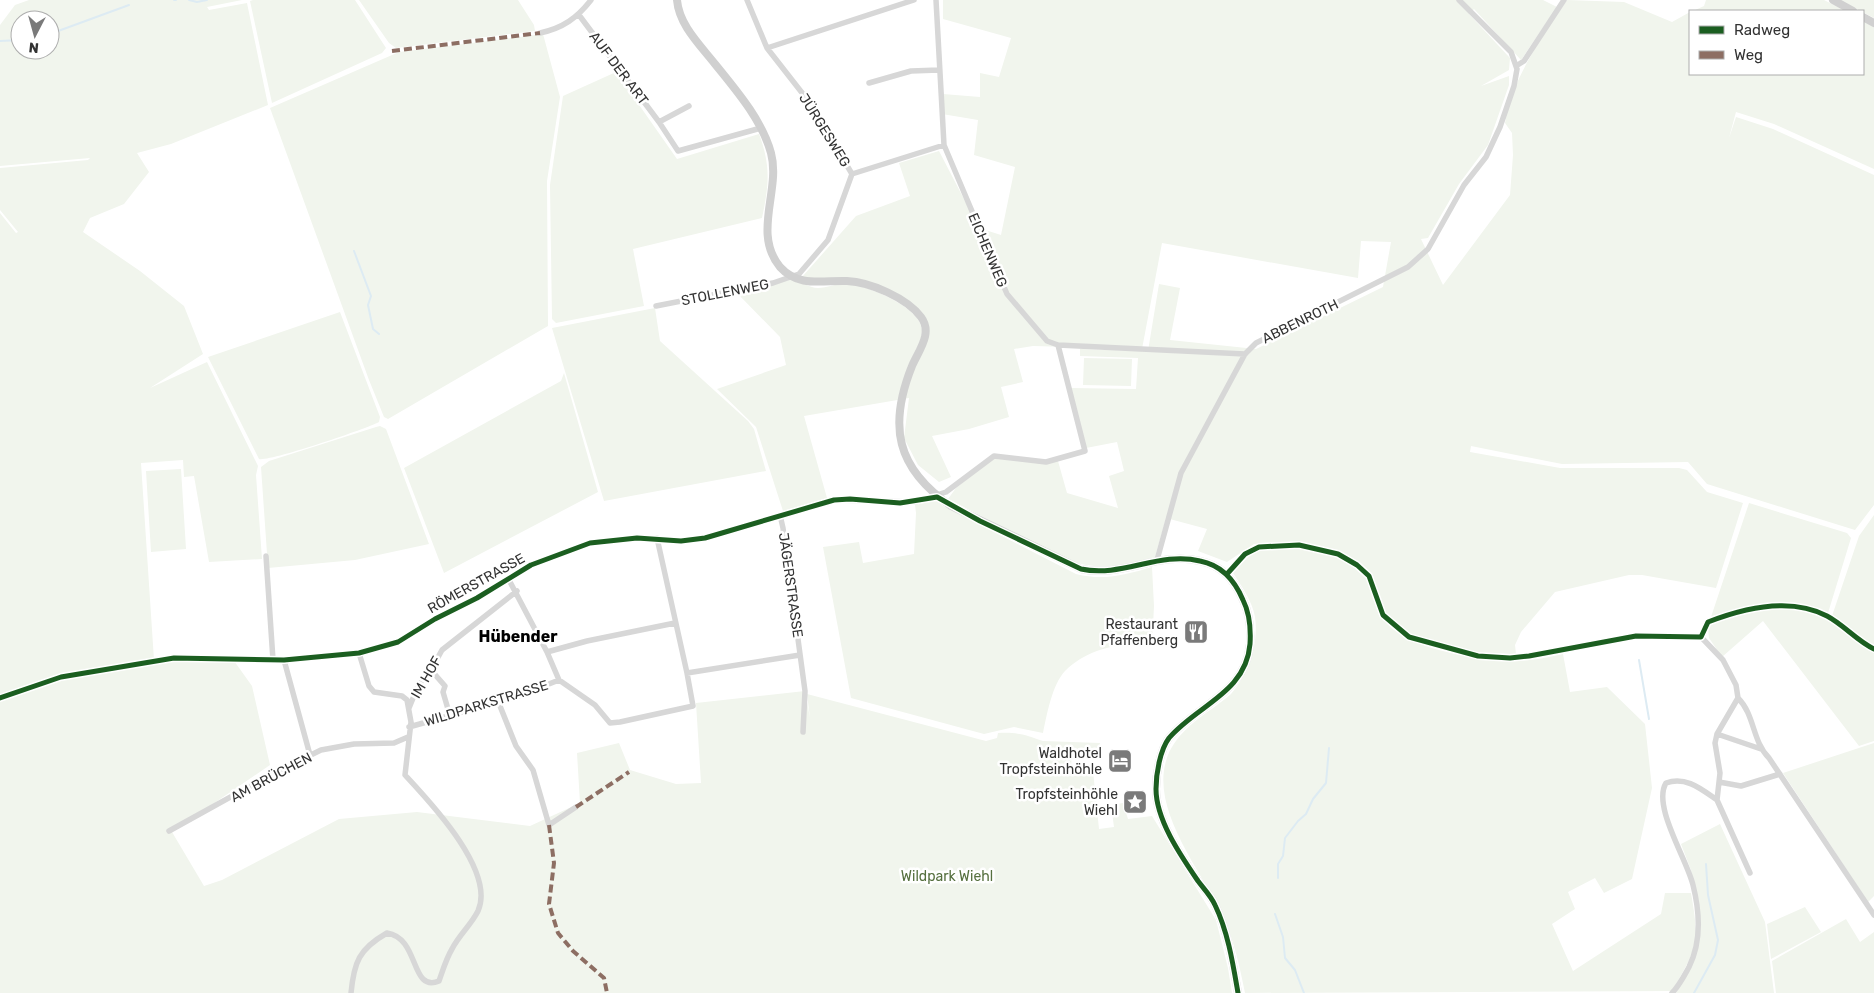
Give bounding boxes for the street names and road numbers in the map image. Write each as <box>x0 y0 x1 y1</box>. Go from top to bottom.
street label: AUF DER ART <box>586 28 652 108</box>
street label: JÜRGESWEG <box>795 90 854 170</box>
street label: EICHENWEG <box>964 211 1011 290</box>
street label: STOLLENWEG <box>680 276 770 309</box>
street label: ABBENROTH <box>1259 296 1341 347</box>
street label: JÄGERSTRASSE <box>775 531 806 639</box>
street label: RÖMERSTRASSE <box>425 550 528 617</box>
street label: IM HOF <box>408 653 445 701</box>
street label: WILDPARKSTRASSE <box>422 677 550 730</box>
street label: AM BRÜCHEN <box>228 749 315 806</box>

